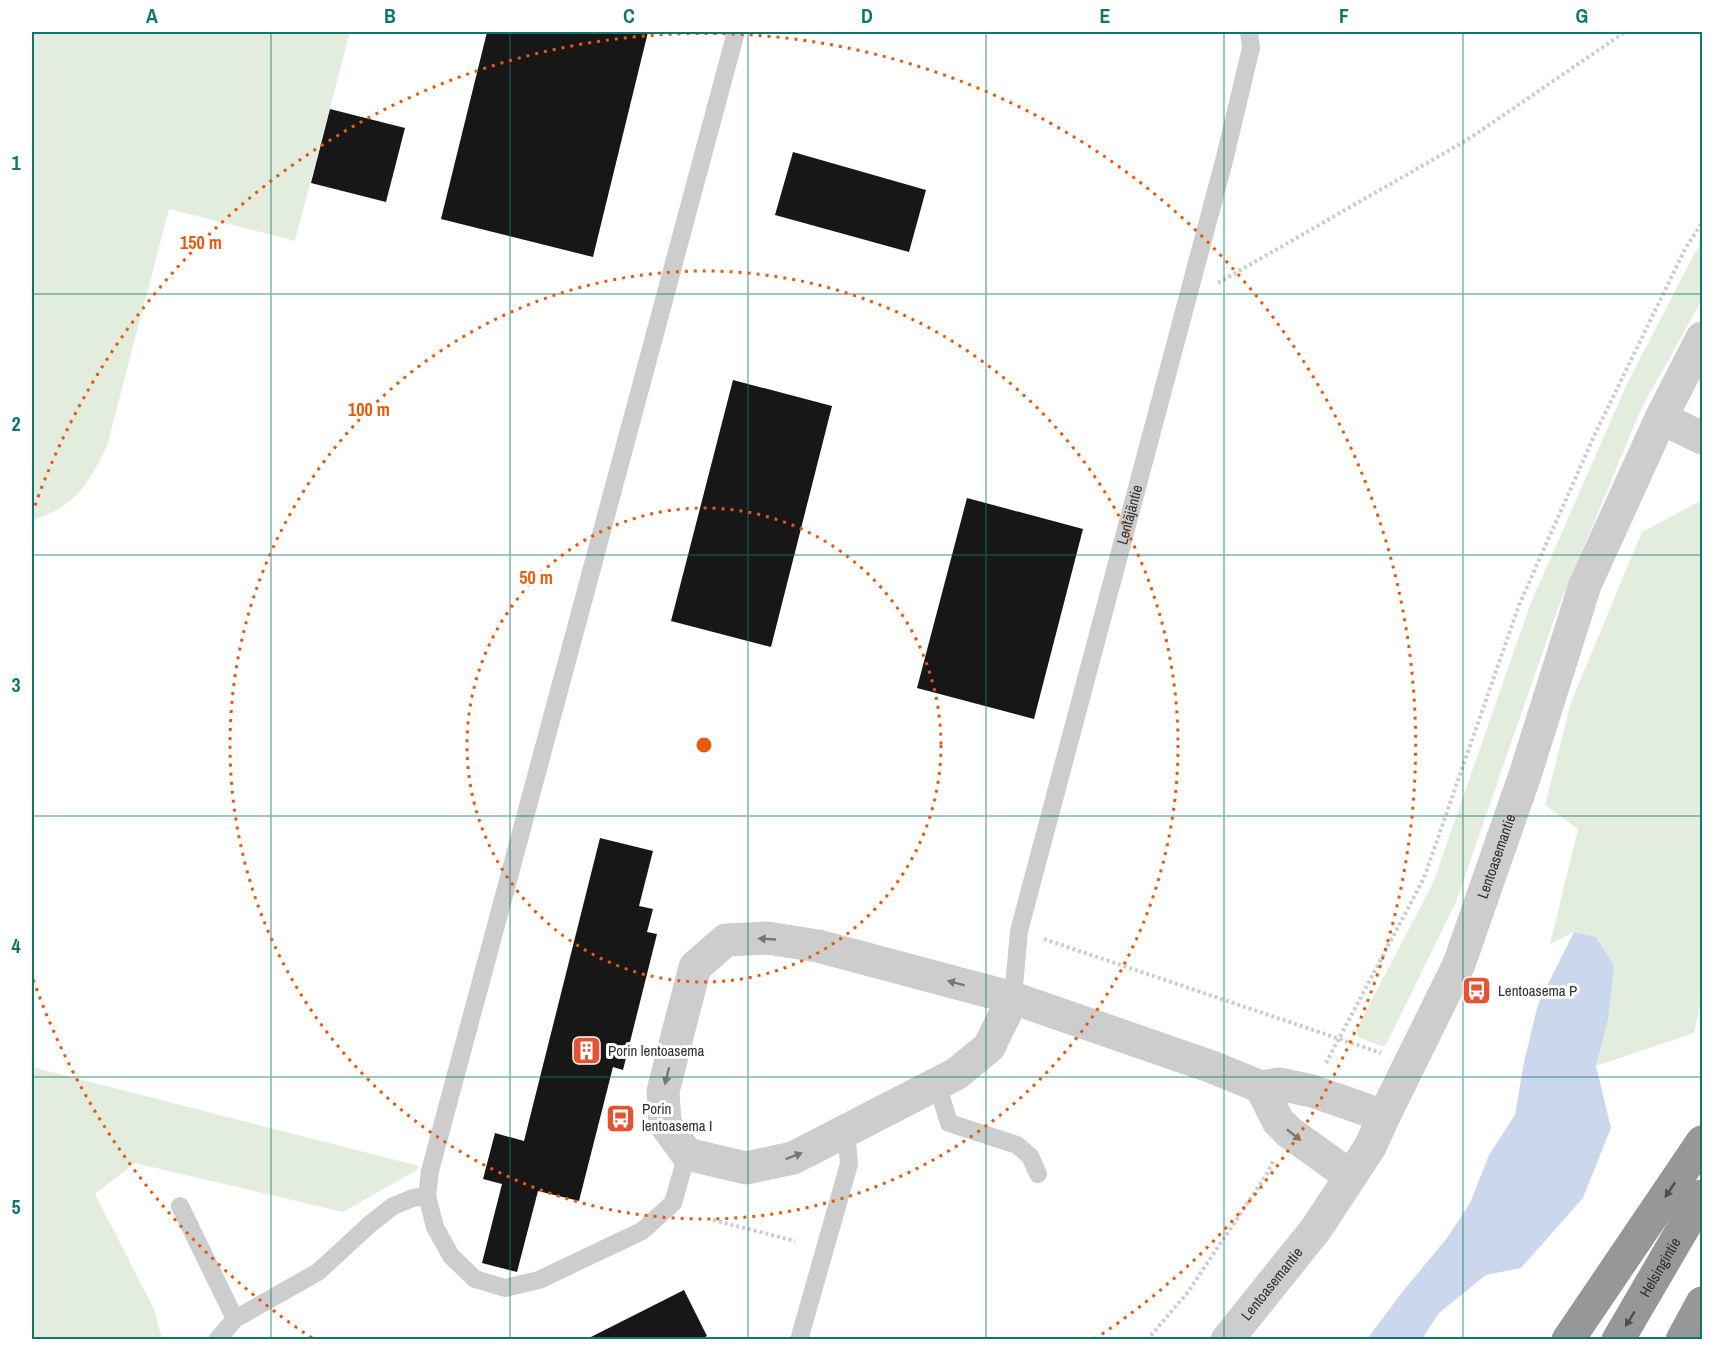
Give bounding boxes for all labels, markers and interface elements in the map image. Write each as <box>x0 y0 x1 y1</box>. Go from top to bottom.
text: A <box>146 2 158 29</box>
text: B <box>384 2 396 29</box>
text: C <box>623 2 635 29</box>
text: D <box>861 2 873 29</box>
text: E <box>1100 2 1111 29</box>
text: F <box>1339 2 1349 29</box>
text: G <box>1576 2 1588 29</box>
text: 1 <box>11 149 21 176</box>
text: 150 m <box>180 230 222 255</box>
text: 100 m <box>348 397 390 422</box>
text: 2 <box>11 410 21 437</box>
street label: Lentäjäntie <box>1111 482 1147 547</box>
text: 50 m <box>519 565 553 590</box>
text: 3 <box>11 671 21 698</box>
centre of rings <box>694 735 714 755</box>
street label: Lentoasemantie <box>1472 811 1521 901</box>
text: 4 <box>11 932 21 959</box>
one-way arrow <box>757 934 776 943</box>
bus stop icon: Lentoasema P <box>1461 975 1493 1007</box>
one-way arrow <box>947 978 965 987</box>
place label: Lentoasema P <box>1498 980 1577 1001</box>
building icon: Porin lentoasema <box>571 1035 603 1067</box>
place label: Porin lentoasema <box>608 1040 705 1061</box>
one-way arrow <box>661 1067 671 1086</box>
place label: Porin lentoasema I <box>642 1098 712 1136</box>
bus stop icon: Porin lentoasema I <box>605 1102 637 1134</box>
one-way arrow <box>1286 1128 1301 1140</box>
one-way arrow <box>785 1151 803 1160</box>
one-way arrow <box>1664 1182 1675 1199</box>
text: 5 <box>11 1193 21 1220</box>
street label: Helsingintie <box>1634 1233 1686 1301</box>
street label: Lentoasemantie <box>1236 1242 1308 1325</box>
one-way arrow <box>1625 1311 1635 1328</box>

